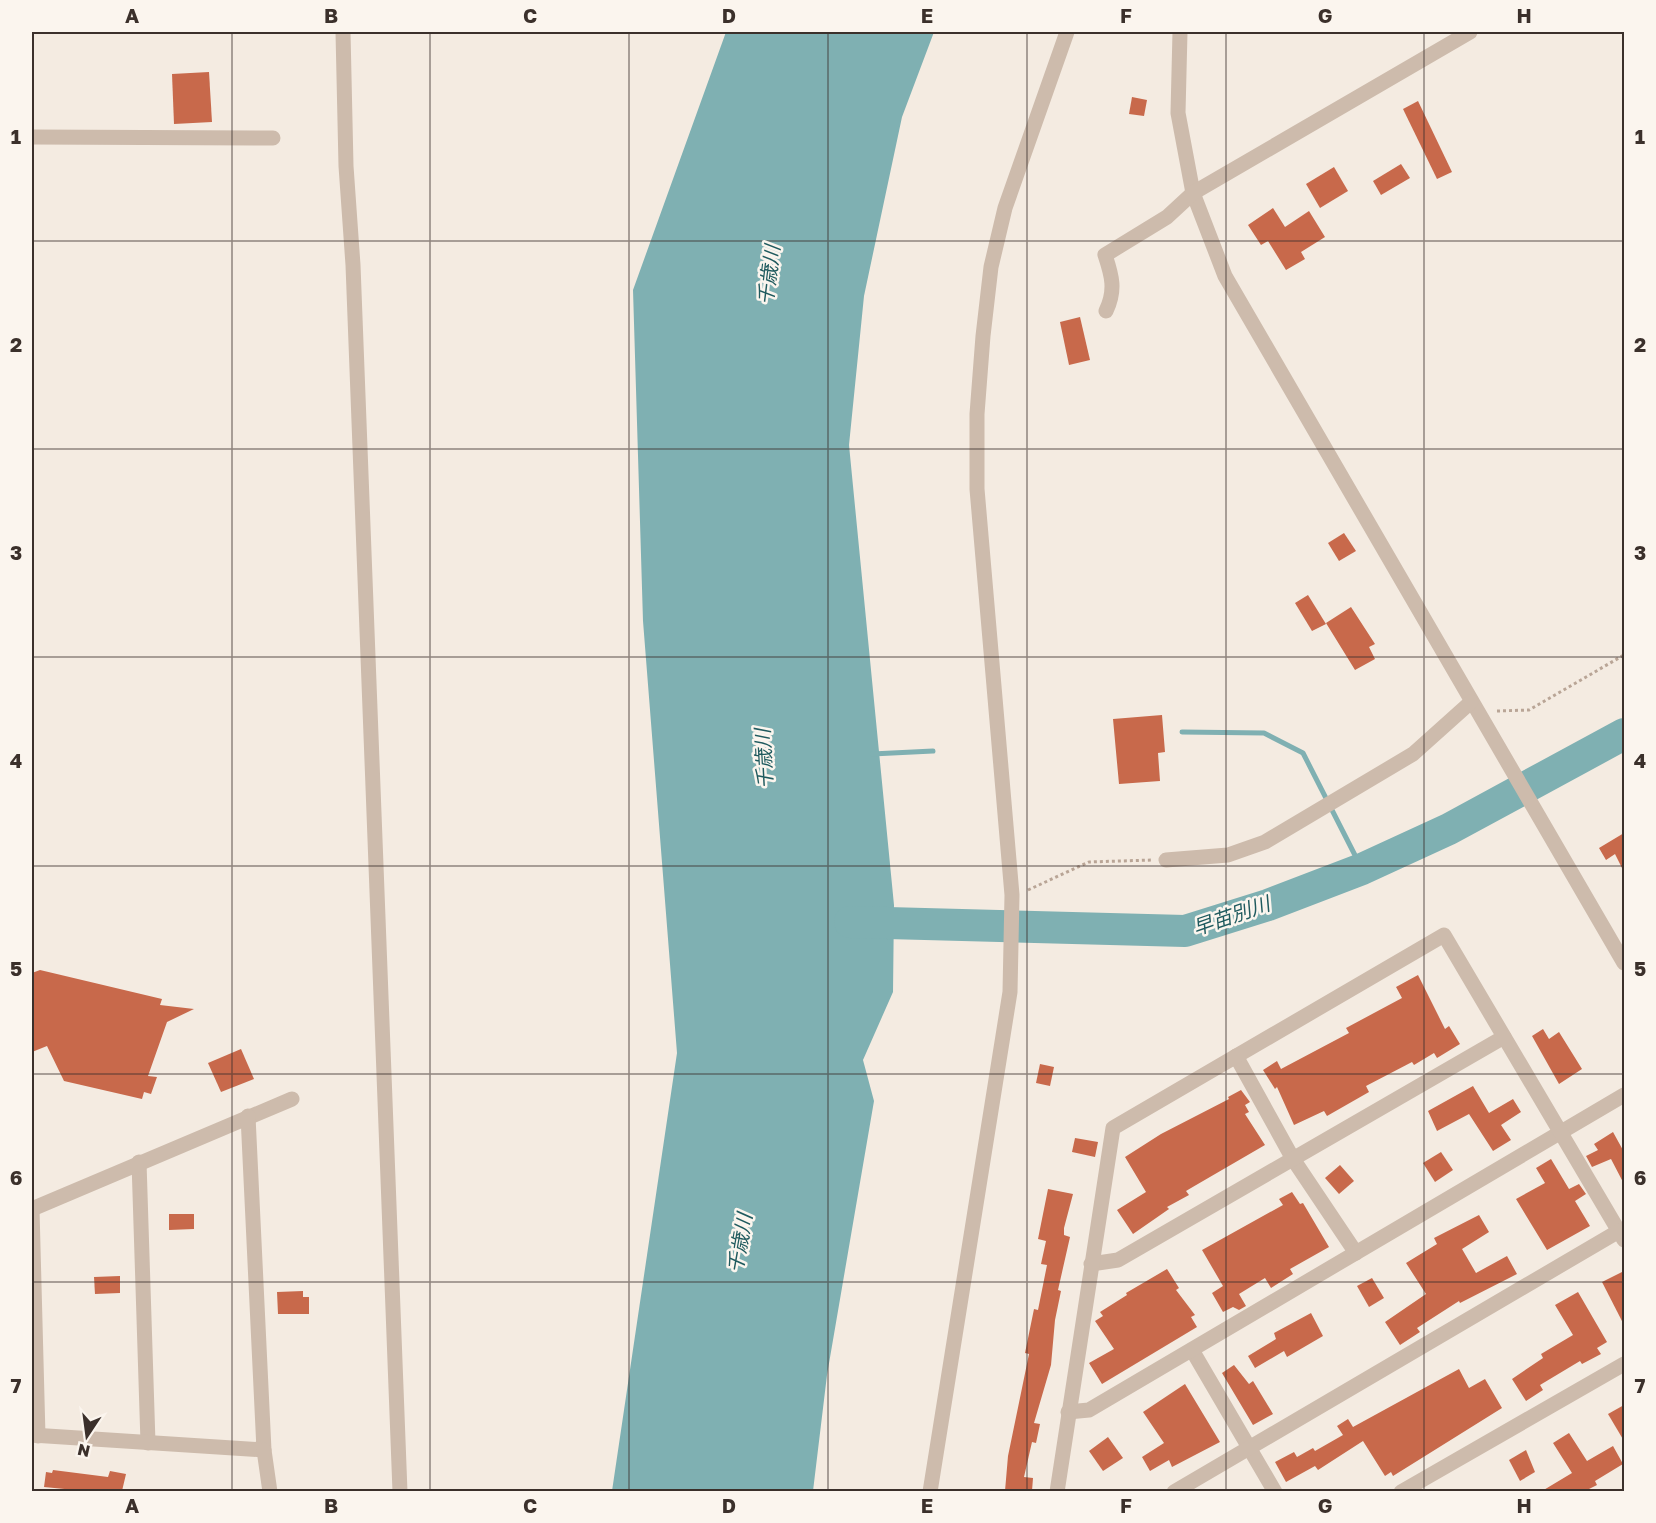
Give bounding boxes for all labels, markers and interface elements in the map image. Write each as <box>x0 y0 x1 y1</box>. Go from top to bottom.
text: A <box>125 3 139 27</box>
text: B <box>324 3 338 27</box>
text: C <box>523 3 537 27</box>
text: D <box>722 3 736 27</box>
text: E <box>921 3 933 27</box>
text: F <box>1120 3 1132 27</box>
text: G <box>1318 3 1332 27</box>
text: H <box>1516 3 1532 27</box>
text: 1 <box>11 124 21 148</box>
text: 1 <box>1635 124 1645 148</box>
water label: 千歳川 <box>752 242 784 306</box>
text: 2 <box>10 332 22 356</box>
text: 2 <box>1634 332 1646 356</box>
text: 3 <box>10 540 22 564</box>
text: 3 <box>1634 540 1646 564</box>
water label: 千歳川 <box>749 726 777 790</box>
text: 4 <box>10 748 22 772</box>
text: 4 <box>1634 748 1646 772</box>
water label: 早苗別川 <box>1189 890 1275 939</box>
text: 5 <box>10 956 22 980</box>
text: 5 <box>1634 956 1646 980</box>
text: 6 <box>10 1165 22 1189</box>
text: 6 <box>1634 1165 1646 1189</box>
water label: 千歳川 <box>722 1209 756 1275</box>
text: 7 <box>11 1373 22 1397</box>
text: 7 <box>1635 1373 1646 1397</box>
north arrow <box>57 1406 117 1466</box>
text: N <box>75 1440 92 1462</box>
text: A <box>125 1493 139 1517</box>
text: B <box>324 1493 338 1517</box>
text: C <box>523 1493 537 1517</box>
text: D <box>722 1493 736 1517</box>
text: E <box>921 1493 933 1517</box>
text: F <box>1120 1493 1132 1517</box>
text: G <box>1318 1493 1332 1517</box>
text: H <box>1516 1493 1532 1517</box>

